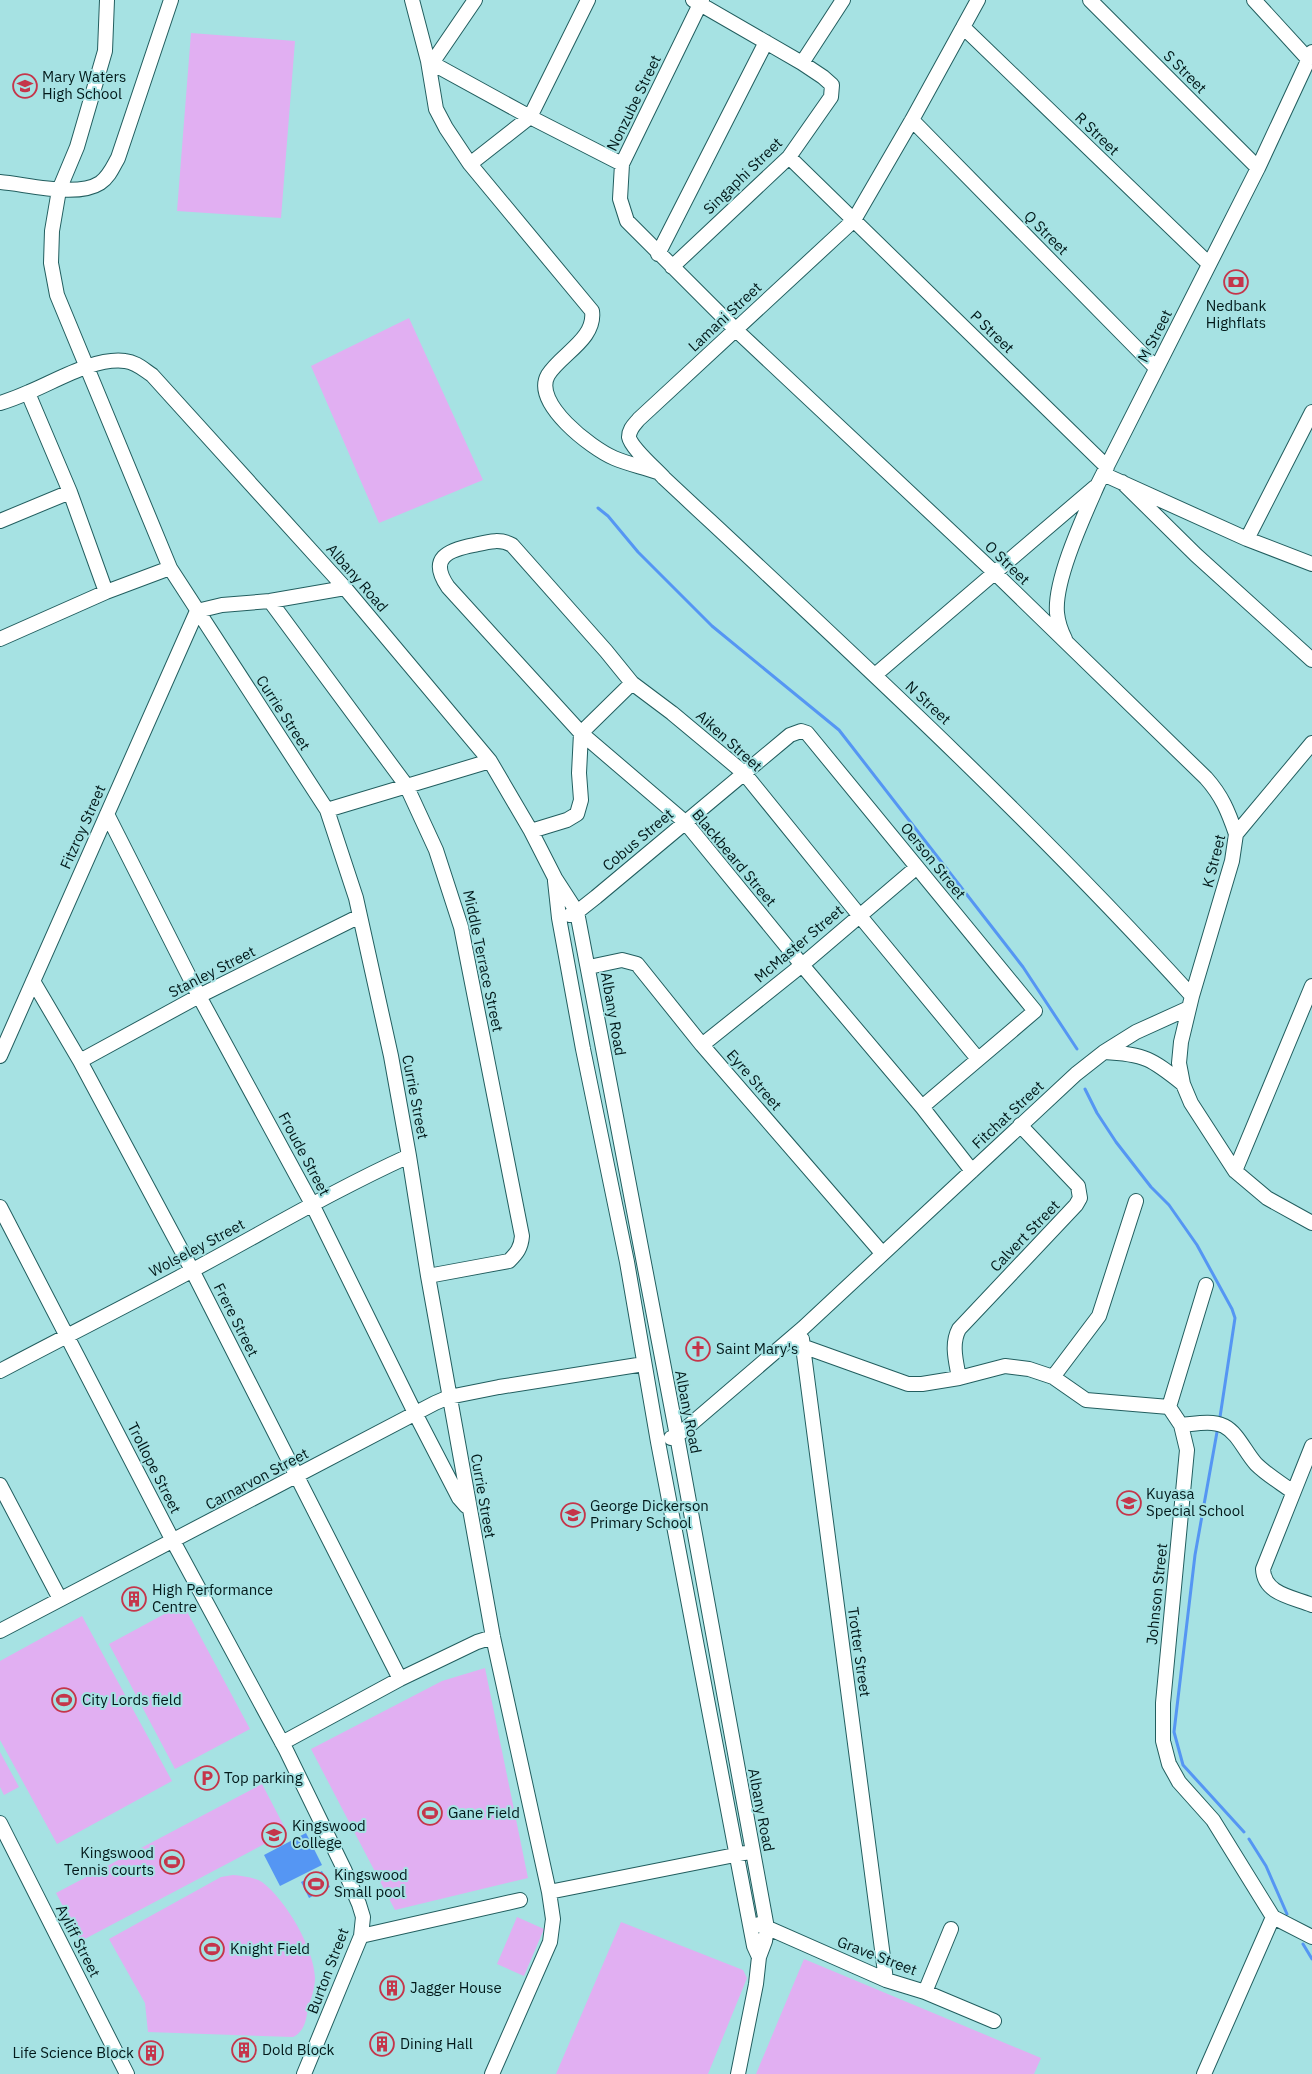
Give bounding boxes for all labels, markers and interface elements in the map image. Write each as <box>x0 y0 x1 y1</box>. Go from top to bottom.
street label: S Street <box>1160 46 1211 97</box>
street label: Nonzube Street <box>602 52 665 154</box>
place label: Mary Waters High School <box>42 67 126 103</box>
school or university icon: Mary Waters High School <box>12 73 38 99</box>
street label: R Street <box>1071 108 1123 159</box>
street label: Singaphi Street <box>699 133 786 218</box>
street label: Q Street <box>1020 206 1073 259</box>
bank icon: Nedbank Highflats <box>1223 269 1249 295</box>
street label: Lamani Street <box>684 278 765 355</box>
place label: Nedbank Highflats <box>1206 296 1266 332</box>
street label: P Street <box>966 306 1018 357</box>
street label: M Street <box>1133 306 1176 365</box>
street label: O Street <box>981 537 1034 589</box>
street label: Albany Road <box>323 540 392 616</box>
street label: Currie Street <box>252 672 315 754</box>
street label: N Street <box>902 677 955 728</box>
street label: Aiken Street <box>692 706 766 775</box>
street label: Fitzroy Street <box>56 782 110 872</box>
street label: Cobus Street <box>598 804 677 875</box>
street label: Blackbeard Street <box>688 805 781 910</box>
street label: Oerson Street <box>897 818 970 903</box>
street label: K Street <box>1198 832 1229 889</box>
street label: Middle Terrace Street <box>459 888 508 1033</box>
street label: McMaster Street <box>750 901 847 986</box>
street label: Stanley Street <box>165 942 258 1002</box>
street label: Albany Road <box>597 971 630 1057</box>
street label: Eyre Street <box>723 1045 786 1114</box>
street label: Currie Street <box>398 1053 433 1141</box>
street label: Fitchat Street <box>968 1077 1048 1153</box>
street label: Froude Street <box>274 1109 334 1199</box>
street label: Calvert Street <box>986 1196 1064 1275</box>
street label: Wolseley Street <box>146 1214 248 1281</box>
street label: Frere Street <box>210 1280 263 1360</box>
church icon: Saint Mary's <box>685 1336 711 1362</box>
place label: Saint Mary's <box>716 1339 798 1358</box>
street label: Albany Road <box>671 1369 706 1455</box>
street label: Trollope Street <box>123 1419 186 1517</box>
street label: Carnarvon Street <box>202 1443 312 1514</box>
street label: Currie Street <box>467 1452 500 1540</box>
place label: Kuyasa Special School <box>1146 1484 1244 1520</box>
school or university icon: Kuyasa Special School <box>1116 1490 1142 1516</box>
place label: George Dickerson Primary School <box>590 1496 709 1532</box>
school or university icon: George Dickerson Primary School <box>560 1502 586 1528</box>
street label: Johnson Street <box>1142 1542 1171 1646</box>
place label: High Performance Centre <box>152 1580 273 1616</box>
building icon: High Performance Centre <box>121 1586 147 1612</box>
street label: Trotter Street <box>844 1606 875 1698</box>
sports icon: City Lords field <box>51 1687 77 1713</box>
place label: City Lords field <box>82 1690 182 1709</box>
parking icon: Top parking <box>194 1765 220 1791</box>
street label: Albany Road <box>744 1767 779 1853</box>
place label: Top parking <box>224 1768 303 1787</box>
sports icon: Gane Field <box>417 1800 443 1826</box>
place label: Gane Field <box>448 1803 520 1822</box>
place label: Kingswood College <box>292 1816 366 1852</box>
school or university icon: Kingswood College <box>261 1822 287 1848</box>
place label: Kingswood Tennis courts <box>64 1843 154 1879</box>
sports icon: Kingswood Tennis courts <box>159 1849 185 1875</box>
place label: Kingswood Small pool <box>334 1865 408 1901</box>
sports icon: Kingswood Small pool <box>303 1871 329 1897</box>
street label: Ayliff Street <box>52 1901 105 1980</box>
street label: Burton Street <box>302 1925 353 2017</box>
street label: Grave Street <box>835 1932 920 1979</box>
sports icon: Knight Field <box>199 1936 225 1962</box>
place label: Knight Field <box>230 1939 310 1958</box>
building icon: Jagger House <box>379 1975 405 2001</box>
place label: Jagger House <box>410 1978 502 1997</box>
building icon: Dining Hall <box>369 2031 395 2057</box>
place label: Dining Hall <box>400 2034 473 2053</box>
building icon: Dold Block <box>231 2037 257 2063</box>
building icon: Life Science Block <box>138 2040 164 2066</box>
place label: Dold Block <box>262 2040 335 2059</box>
place label: Life Science Block <box>12 2043 134 2062</box>

